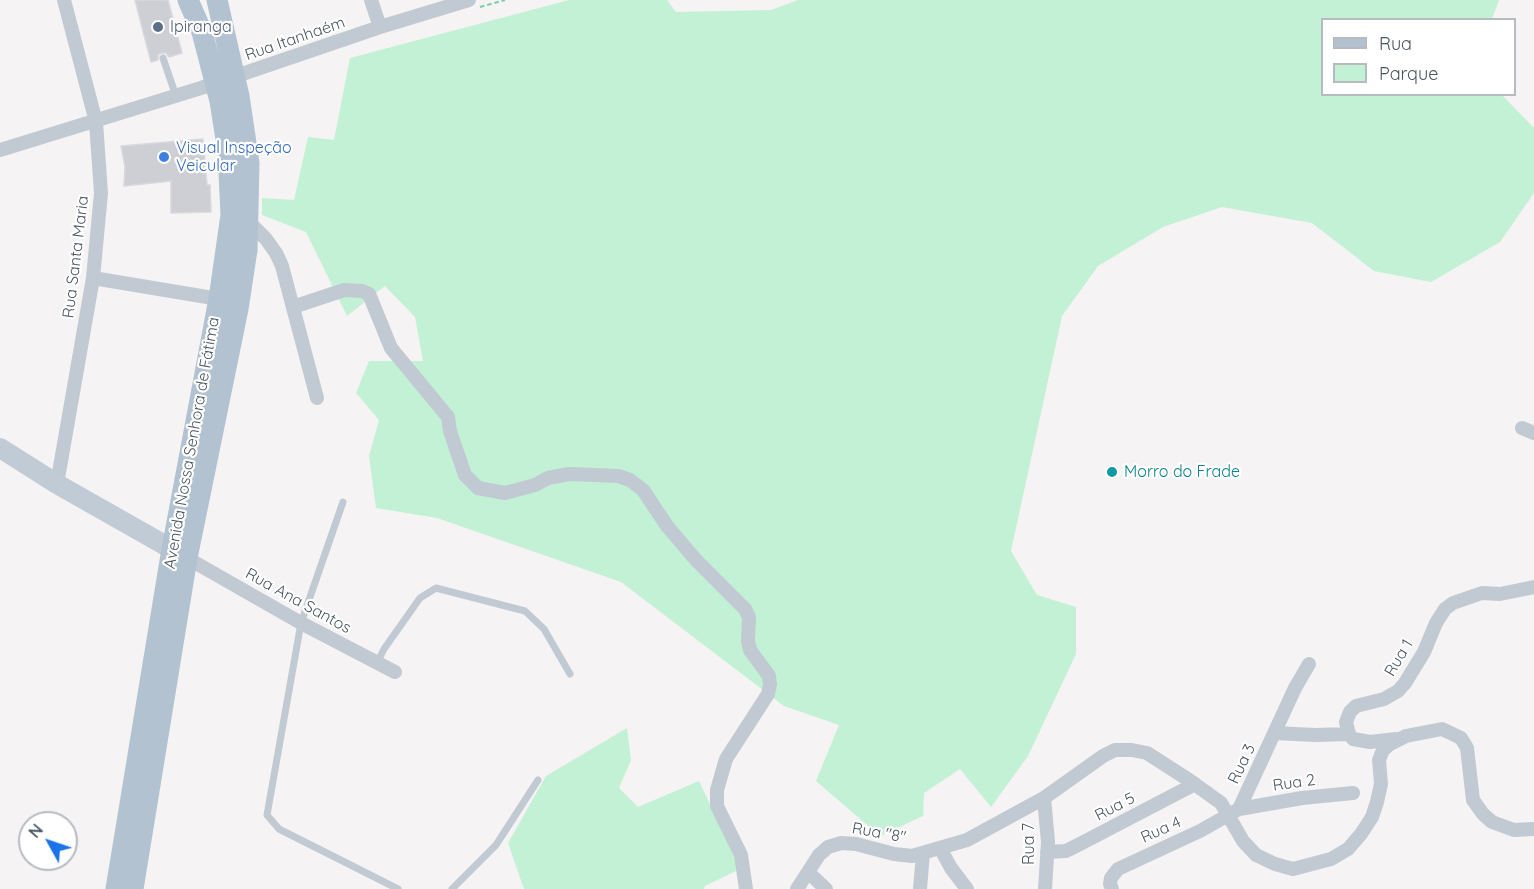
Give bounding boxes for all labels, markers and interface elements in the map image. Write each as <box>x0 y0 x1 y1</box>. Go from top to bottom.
street label: Rua Itanhaém <box>242 13 348 65</box>
place label: Ipiranga <box>170 17 232 37</box>
legend <box>1321 18 1516 96</box>
marker: Ipiranga <box>151 20 165 34</box>
text: Rua <box>1379 32 1412 55</box>
text: Parque <box>1379 62 1438 85</box>
place label: Visual Inspeção Veicular <box>176 138 292 176</box>
marker: Visual Inspeção Veicular <box>157 150 171 164</box>
street label: Rua Santa Maria <box>59 195 93 319</box>
street label: Avenida Nossa Senhora de Fátima <box>160 316 224 570</box>
place label: Morro do Frade <box>1124 462 1240 482</box>
marker: Morro do Frade <box>1105 465 1119 479</box>
street label: Rua Ana Santos <box>242 564 354 638</box>
street label: Rua 1 <box>1381 636 1417 680</box>
street label: Rua 3 <box>1224 741 1260 787</box>
street label: Rua 2 <box>1272 771 1316 795</box>
street label: Rua 5 <box>1092 789 1138 825</box>
north arrow <box>18 811 78 871</box>
street label: Rua 4 <box>1138 813 1184 847</box>
street label: Rua "8" <box>850 819 908 847</box>
text: N <box>24 820 47 842</box>
street label: Rua 7 <box>1019 823 1039 865</box>

